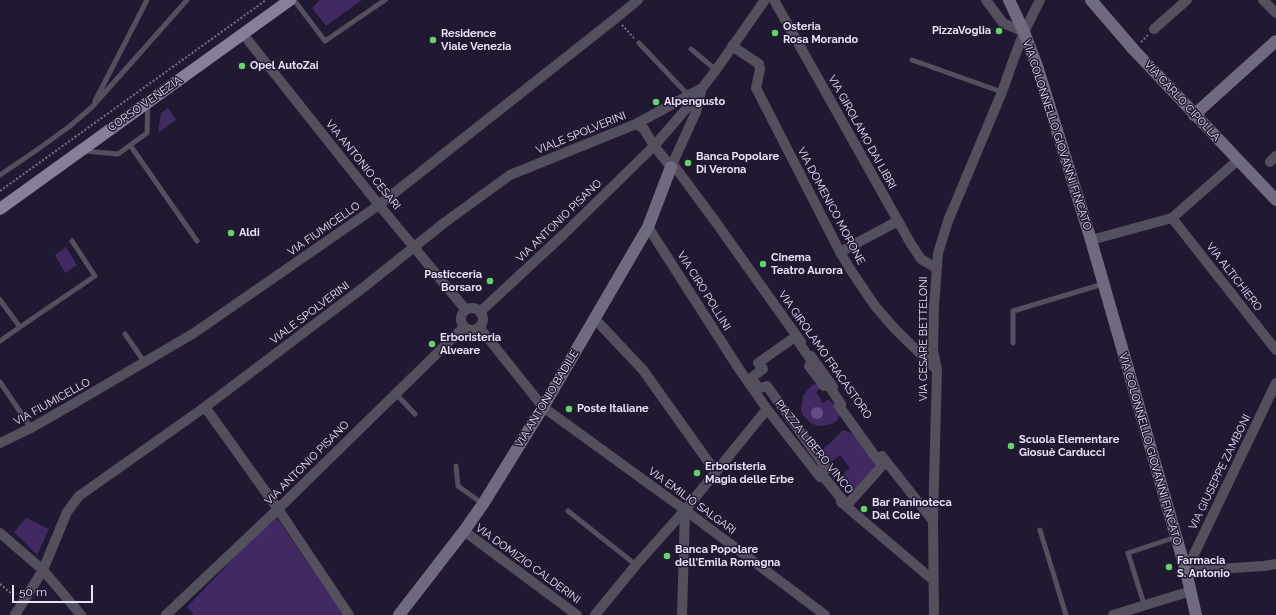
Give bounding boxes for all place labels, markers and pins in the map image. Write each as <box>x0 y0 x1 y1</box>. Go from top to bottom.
place label: Osteria Rosa Morando <box>783 20 858 46</box>
place label: PizzaVoglia <box>932 24 991 38</box>
marker: PizzaVoglia <box>994 26 1004 36</box>
place label: Residence Viale Venezia <box>441 27 511 53</box>
marker: Osteria Rosa Morando <box>770 28 780 38</box>
marker: Residence Viale Venezia <box>428 35 438 45</box>
place label: Opel AutoZai <box>250 59 319 73</box>
marker: Opel AutoZai <box>237 61 247 71</box>
place label: Alpengusto <box>664 95 725 109</box>
marker: Alpengusto <box>651 97 661 107</box>
place label: Banca Popolare Di Verona <box>696 150 779 176</box>
marker: Banca Popolare Di Verona <box>683 158 693 168</box>
place label: Aldi <box>239 226 260 240</box>
marker: Aldi <box>226 228 236 238</box>
place label: Cinema Teatro Aurora <box>771 251 843 277</box>
marker: Cinema Teatro Aurora <box>758 259 768 269</box>
place label: Pasticceria Borsaro <box>424 268 482 294</box>
marker: Pasticceria Borsaro <box>485 276 495 286</box>
place label: Erboristeria Alveare <box>440 331 501 357</box>
marker: Erboristeria Alveare <box>427 339 437 349</box>
place label: Poste Italiane <box>577 402 649 416</box>
marker: Poste Italiane <box>564 404 574 414</box>
place label: Scuola Elementare Giosuè Carducci <box>1019 433 1119 459</box>
marker: Scuola Elementare Giosuè Carducci <box>1006 441 1016 451</box>
place label: Erboristeria Magia delle Erbe <box>705 460 794 486</box>
marker: Erboristeria Magia delle Erbe <box>692 468 702 478</box>
place label: Bar Paninoteca Dal Colle <box>872 496 952 522</box>
marker: Bar Paninoteca Dal Colle <box>859 504 869 514</box>
place label: Banca Popolare dell'Emila Romagna <box>675 543 780 569</box>
marker: Banca Popolare dell'Emila Romagna <box>662 551 672 561</box>
place label: Farmacia S. Antonio <box>1177 554 1230 580</box>
marker: Farmacia S. Antonio <box>1164 562 1174 572</box>

